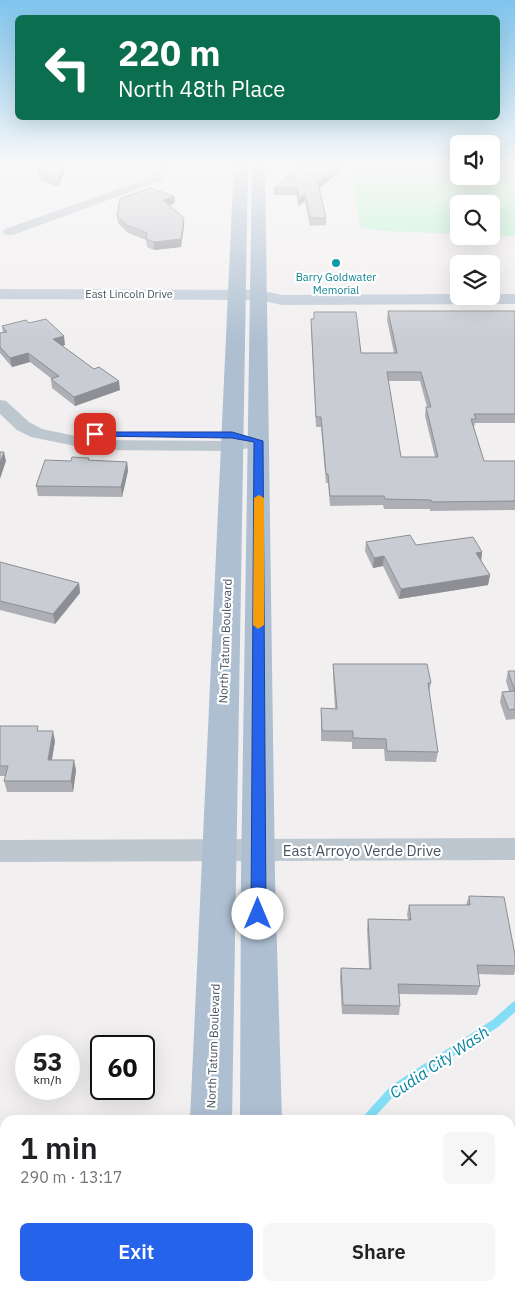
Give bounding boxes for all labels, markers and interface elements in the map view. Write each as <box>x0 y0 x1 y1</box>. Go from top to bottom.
text: 220 m <box>118 30 221 76</box>
icon: left <box>35 35 100 100</box>
text: North 48th Place <box>118 74 285 103</box>
map controls <box>450 135 500 305</box>
button: sound <box>450 135 500 185</box>
button: search <box>450 195 500 245</box>
button: layers <box>450 255 500 305</box>
marker: Barry Goldwater Memorial <box>330 257 342 269</box>
place label: Barry Goldwater Memorial <box>296 270 376 297</box>
street label: East Lincoln Drive <box>85 287 173 301</box>
pin <box>74 413 116 455</box>
icon: arrive <box>81 420 109 448</box>
street label: North Tatum Boulevard <box>215 578 235 704</box>
street label: East Arroyo Verde Drive <box>283 841 441 860</box>
position arrow <box>231 887 283 939</box>
street label: North Tatum Boulevard <box>203 983 223 1109</box>
water label: Cudia City Wash <box>386 1021 492 1103</box>
speed limit sign: 60 <box>90 1035 155 1100</box>
text: 53 <box>32 1045 63 1078</box>
text: km/h <box>33 1072 62 1087</box>
text: 1 min <box>20 1128 98 1167</box>
button: close <box>443 1132 495 1184</box>
text: 290 m · 13:17 <box>20 1167 122 1187</box>
button: Exit <box>20 1223 253 1281</box>
button: Share <box>263 1223 495 1281</box>

